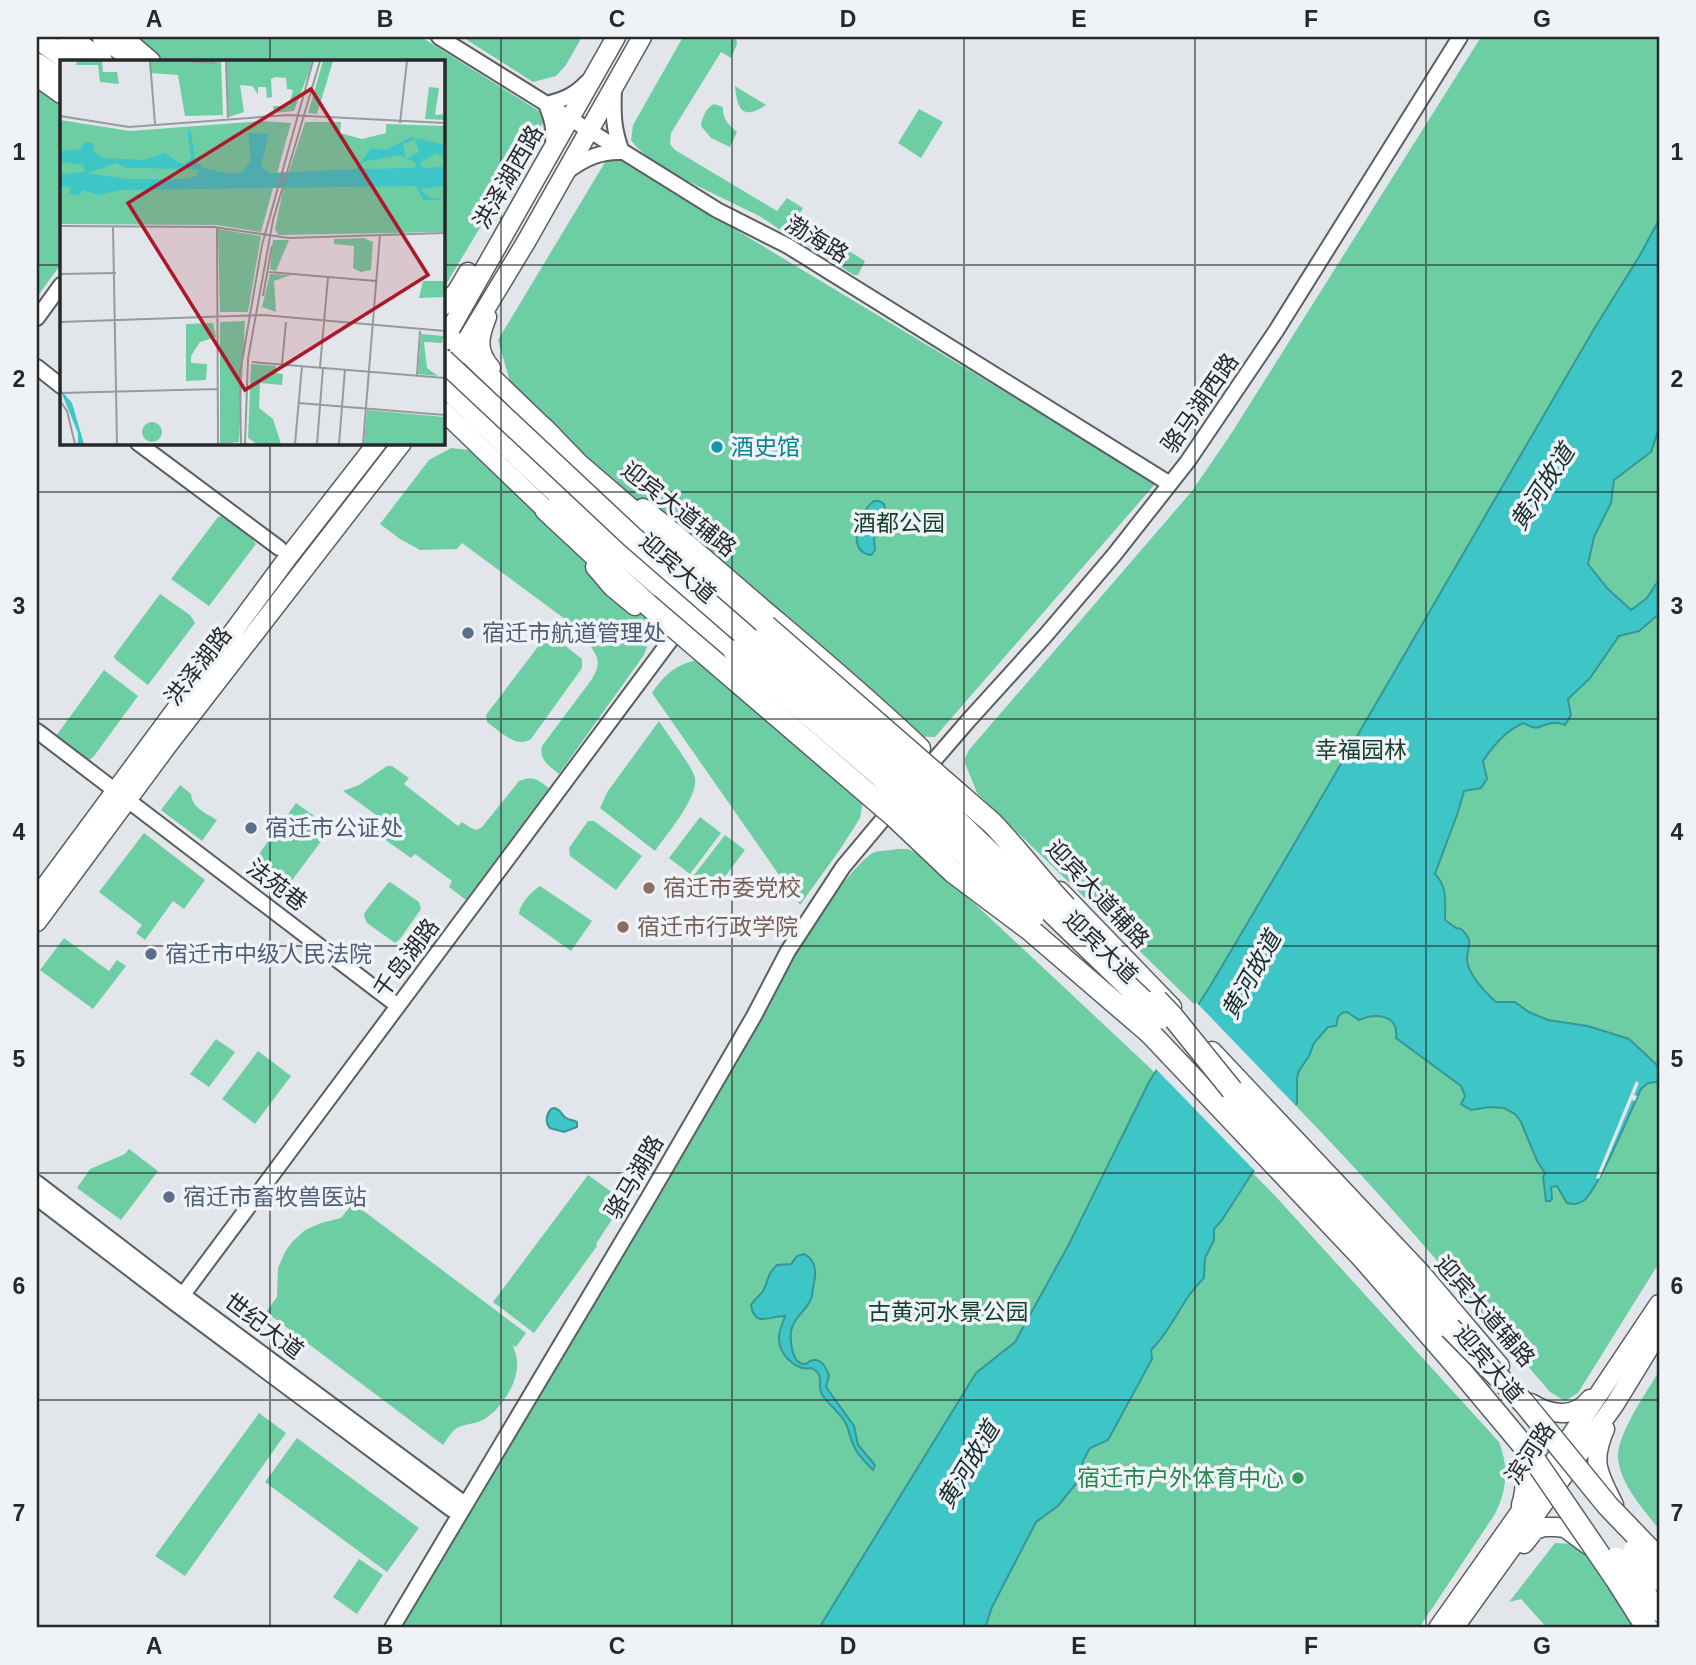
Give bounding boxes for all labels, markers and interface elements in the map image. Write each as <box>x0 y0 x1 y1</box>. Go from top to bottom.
text: A <box>146 6 162 32</box>
text: B <box>377 6 393 32</box>
text: C <box>609 6 625 32</box>
text: D <box>840 6 856 32</box>
text: E <box>1071 6 1087 32</box>
text: F <box>1304 6 1318 32</box>
text: G <box>1533 6 1551 32</box>
inset map <box>60 60 444 444</box>
street label: 洪泽湖西路 <box>468 121 548 233</box>
text: 1 <box>13 139 26 165</box>
text: 1 <box>1671 139 1684 165</box>
street label: 渤海路 <box>781 210 853 268</box>
street label: 骆马湖西路 <box>1156 348 1244 458</box>
text: 2 <box>13 366 25 392</box>
text: 2 <box>1671 366 1683 392</box>
place label: 酒史馆 <box>731 434 800 460</box>
water label: 黄河故道 <box>1505 437 1581 535</box>
marker: 酒史馆 <box>709 439 725 455</box>
street label: 迎宾大道辅路 <box>617 456 741 562</box>
park label: 酒都公园 <box>853 510 945 536</box>
street label: 迎宾大道 <box>635 528 721 608</box>
text: 3 <box>13 593 25 619</box>
text: 3 <box>1671 593 1683 619</box>
place label: 宿迁市航道管理处 <box>482 620 666 646</box>
street label: 洪泽湖路 <box>159 622 237 710</box>
marker: 宿迁市航道管理处 <box>460 625 476 641</box>
park label: 幸福园林 <box>1315 737 1407 763</box>
place label: 宿迁市公证处 <box>265 815 403 841</box>
text: 4 <box>13 819 26 845</box>
text: 4 <box>1671 819 1684 845</box>
marker: 宿迁市公证处 <box>243 820 259 836</box>
street label: 迎宾大道辅路 <box>1041 834 1155 954</box>
street label: 法苑巷 <box>242 854 312 916</box>
place label: 宿迁市委党校 <box>663 875 801 901</box>
marker: 宿迁市委党校 <box>641 880 657 896</box>
street label: 迎宾大道 <box>1058 905 1144 989</box>
street label: 千岛湖路 <box>368 913 444 1003</box>
place label: 宿迁市行政学院 <box>637 914 798 940</box>
marker: 宿迁市行政学院 <box>615 919 631 935</box>
water label: 黄河故道 <box>1216 924 1288 1024</box>
place label: 宿迁市中级人民法院 <box>165 941 372 967</box>
marker: 宿迁市中级人民法院 <box>143 946 159 962</box>
text: 5 <box>13 1046 26 1072</box>
text: 5 <box>1671 1046 1684 1072</box>
street label: 骆马湖路 <box>600 1131 668 1223</box>
place label: 宿迁市畜牧兽医站 <box>183 1184 367 1210</box>
marker: 宿迁市畜牧兽医站 <box>161 1189 177 1205</box>
street label: 迎宾大道辅路 <box>1429 1250 1541 1372</box>
text: 6 <box>13 1273 25 1299</box>
text: 6 <box>1671 1273 1683 1299</box>
street label: 世纪大道 <box>219 1288 309 1364</box>
park label: 古黄河水景公园 <box>868 1299 1029 1325</box>
street label: 迎宾大道 <box>1449 1320 1529 1408</box>
water label: 黄河故道 <box>932 1414 1006 1513</box>
street label: 滨河路 <box>1500 1417 1560 1489</box>
place label: 宿迁市户外体育中心 <box>1077 1465 1284 1491</box>
marker: 宿迁市户外体育中心 <box>1290 1470 1306 1486</box>
text: 7 <box>13 1500 25 1526</box>
text: 7 <box>1671 1500 1683 1526</box>
text: A <box>146 1633 162 1659</box>
text: B <box>377 1633 393 1659</box>
text: C <box>609 1633 625 1659</box>
text: D <box>840 1633 856 1659</box>
text: E <box>1071 1633 1087 1659</box>
text: F <box>1304 1633 1318 1659</box>
text: G <box>1533 1633 1551 1659</box>

